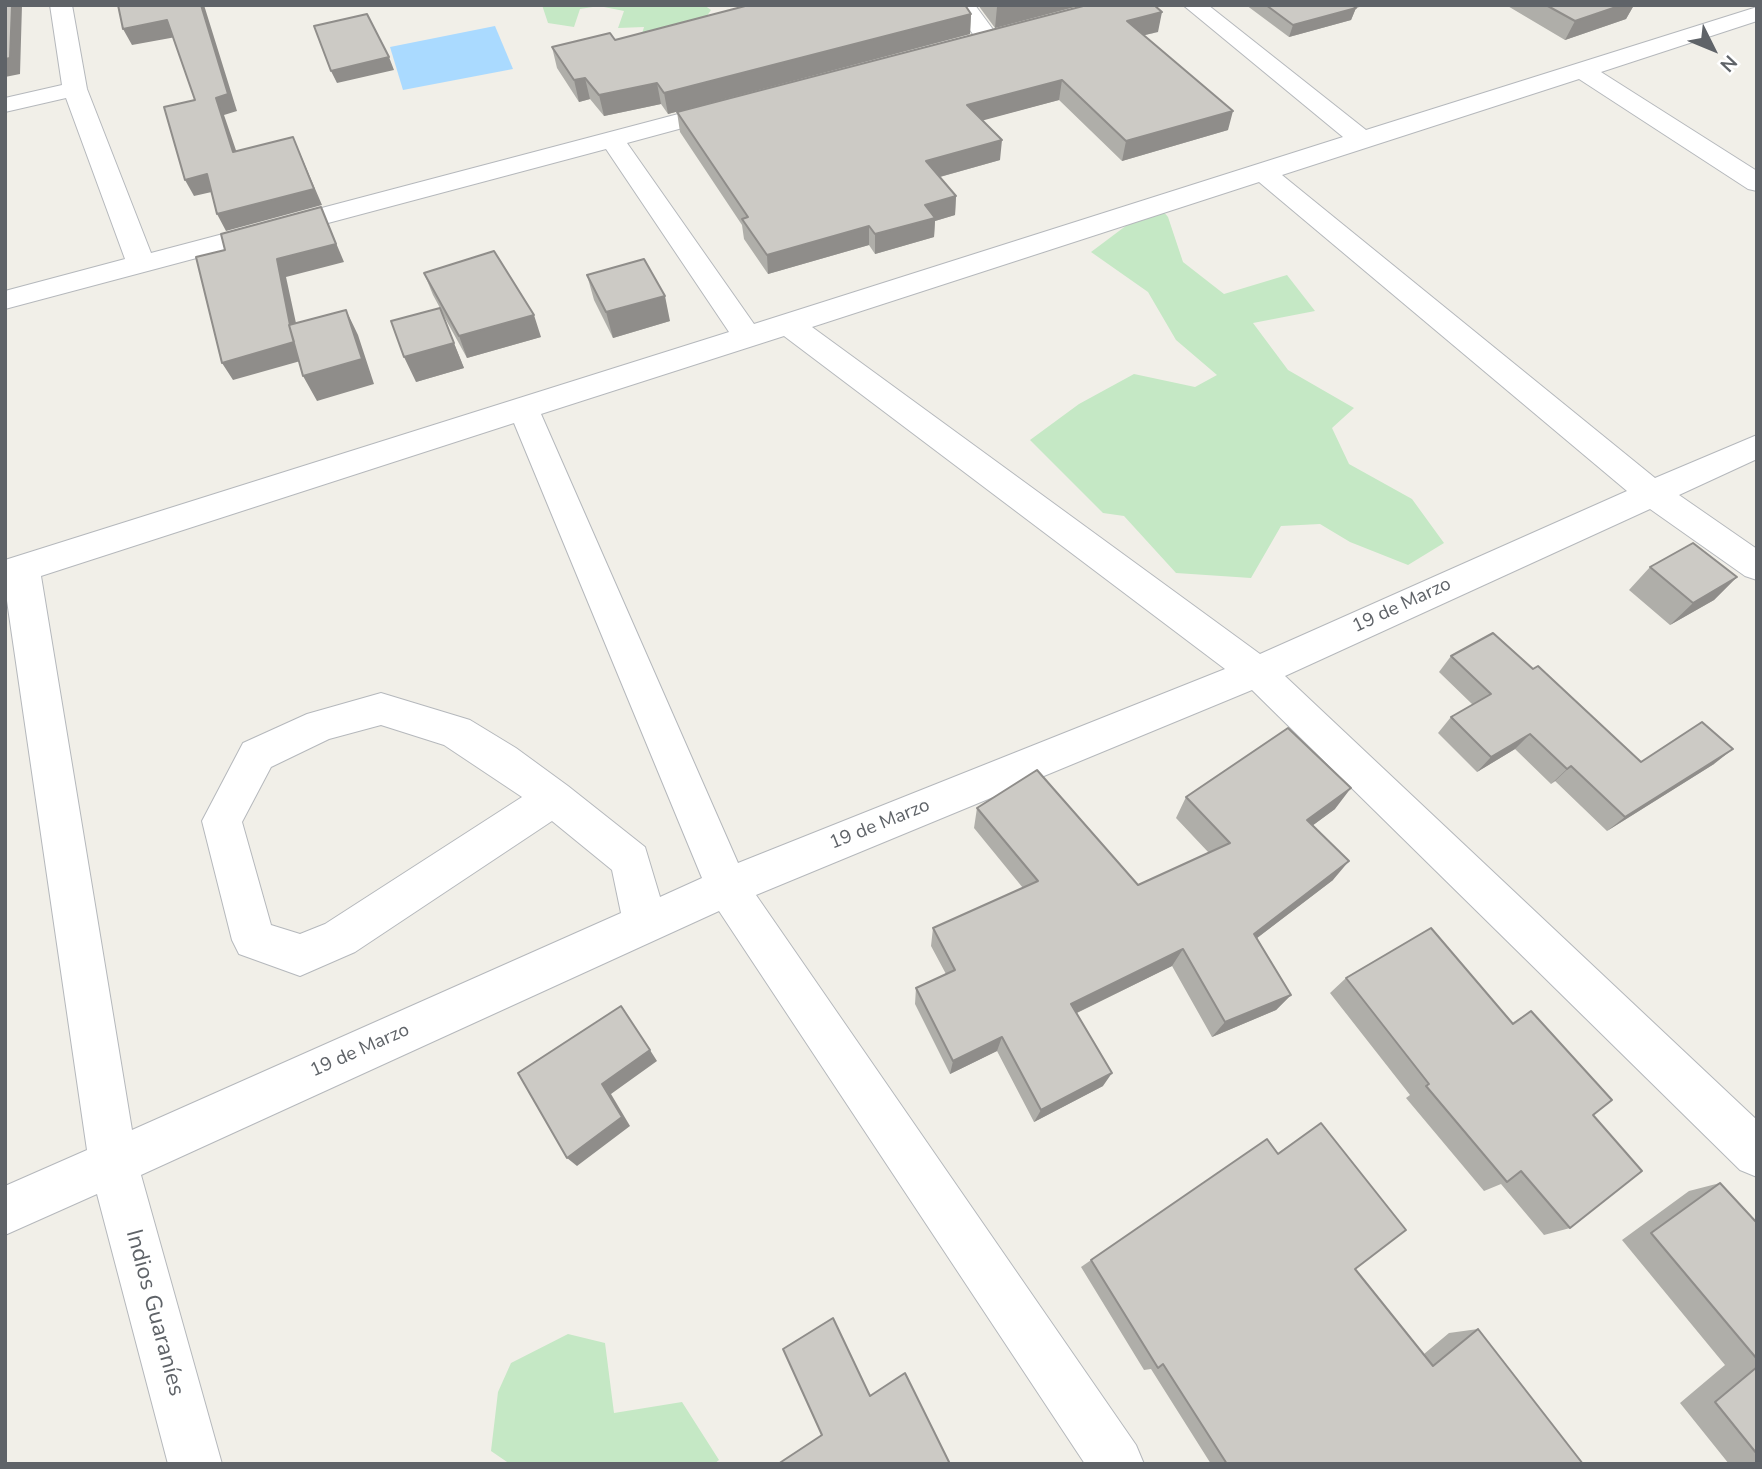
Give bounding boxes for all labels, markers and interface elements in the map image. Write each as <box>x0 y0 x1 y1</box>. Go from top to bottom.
north arrow <box>1678 14 1748 84</box>
text: N <box>1714 49 1743 77</box>
street label: 19 de Marzo <box>1349 573 1455 639</box>
street label: 19 de Marzo <box>827 795 933 855</box>
street label: 19 de Marzo <box>307 1019 413 1083</box>
street label: Indios Guaraníes <box>119 1227 189 1399</box>

